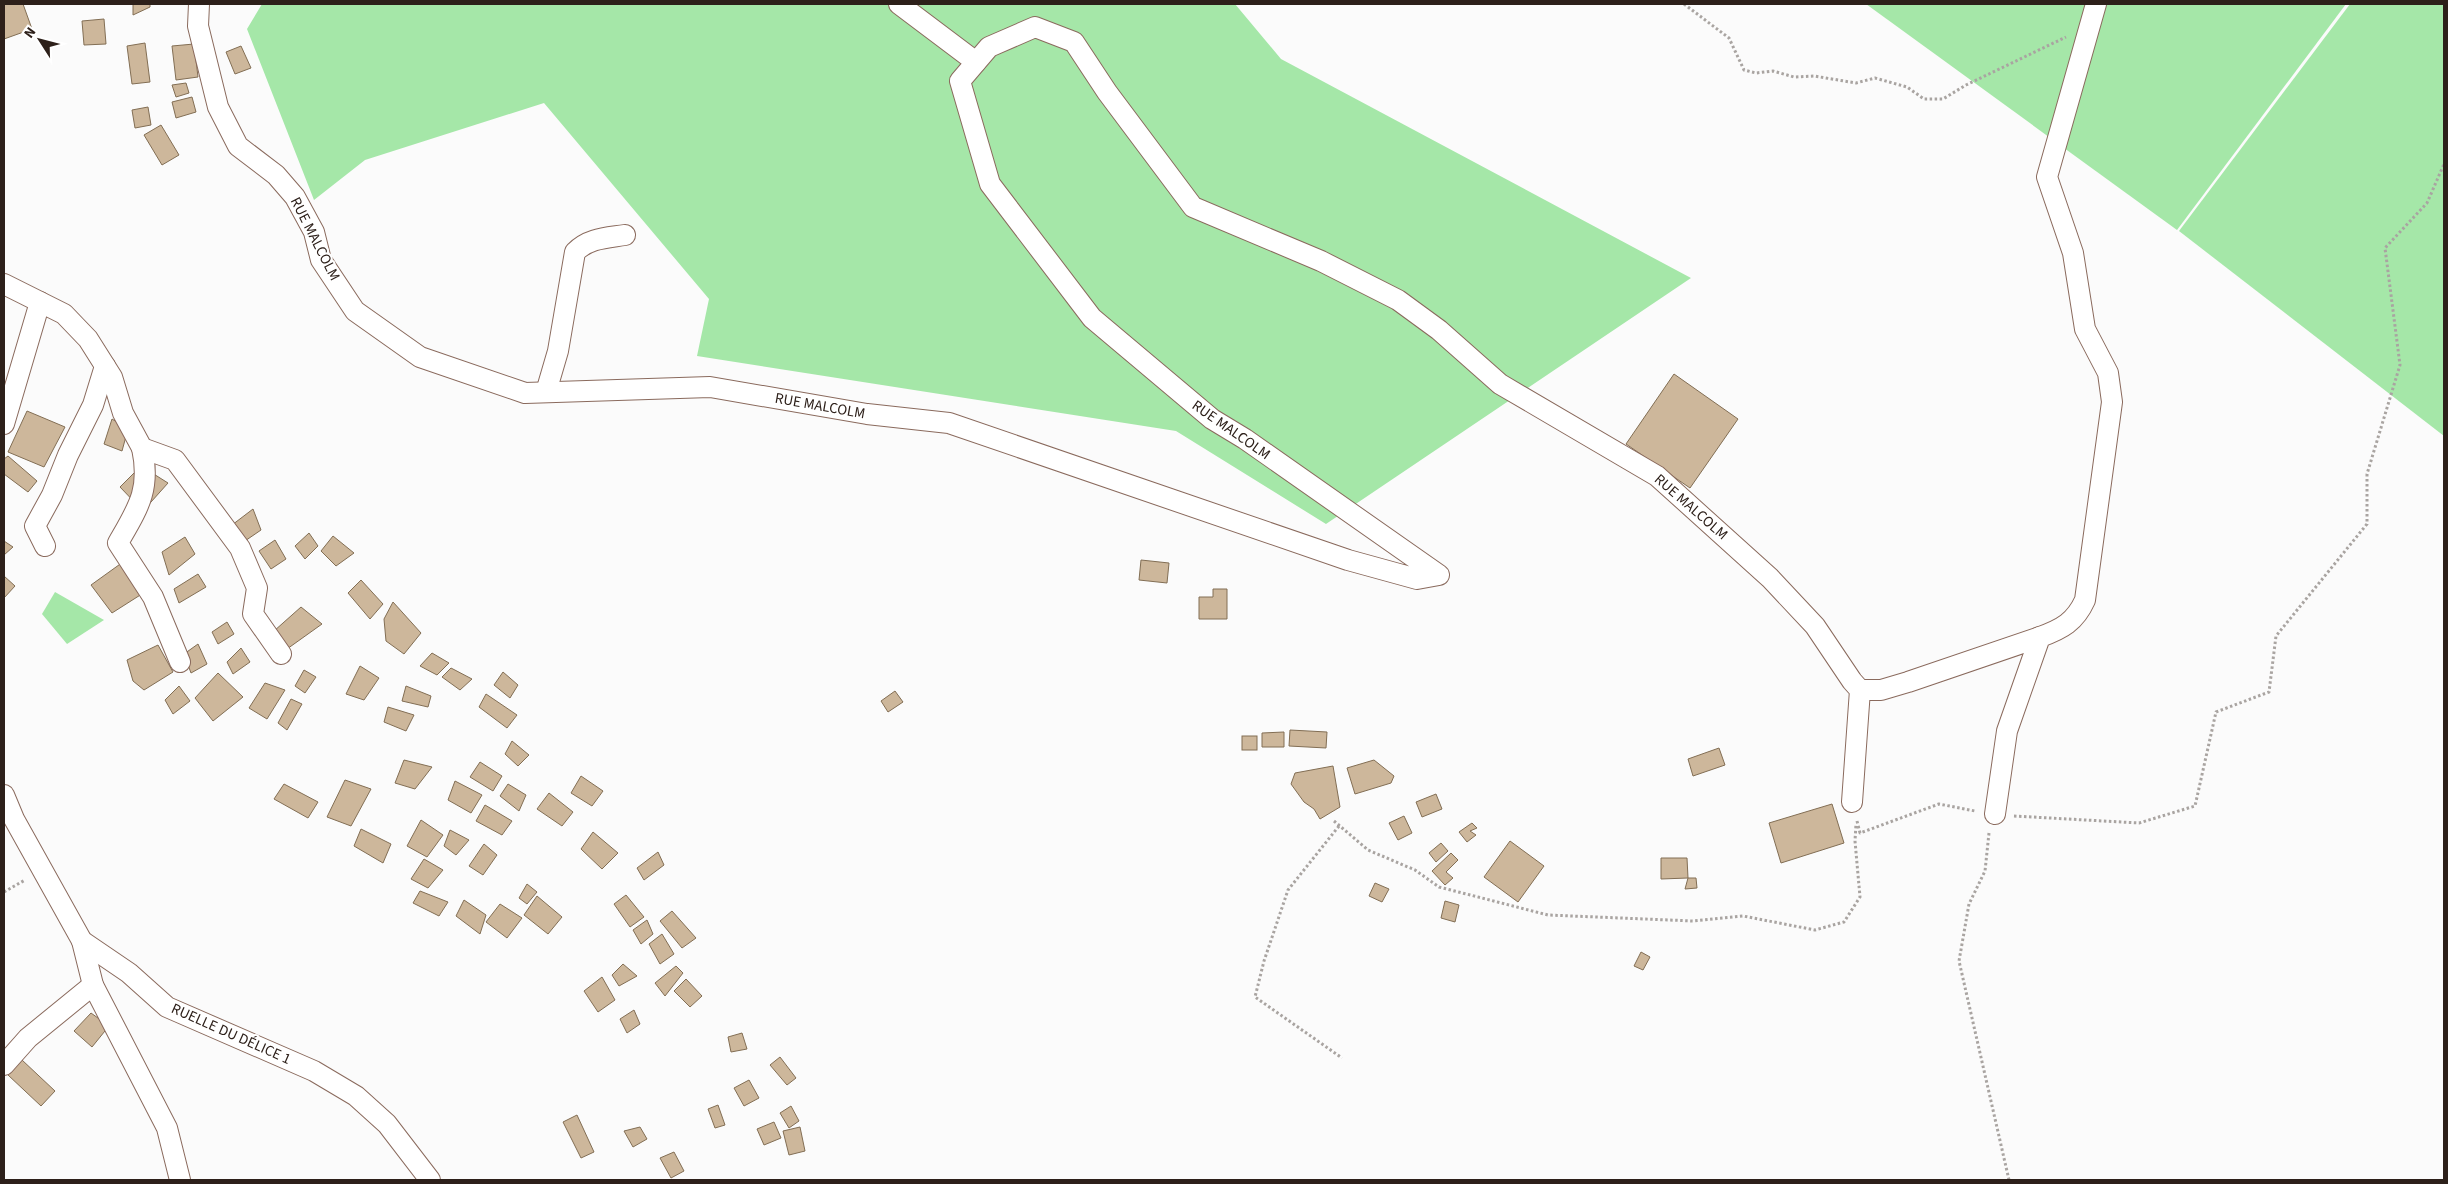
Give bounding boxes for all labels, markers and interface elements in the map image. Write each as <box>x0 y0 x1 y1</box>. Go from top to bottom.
north arrow <box>15 15 65 65</box>
text: N <box>19 23 41 43</box>
street label: RUE MALCOLM <box>285 194 345 284</box>
street label: RUE MALCOLM <box>773 388 867 424</box>
street label: RUE MALCOLM <box>1188 395 1274 465</box>
street label: RUE MALCOLM <box>1650 469 1732 545</box>
street label: RUELLE DU DÉLICE 1 <box>168 998 294 1070</box>

